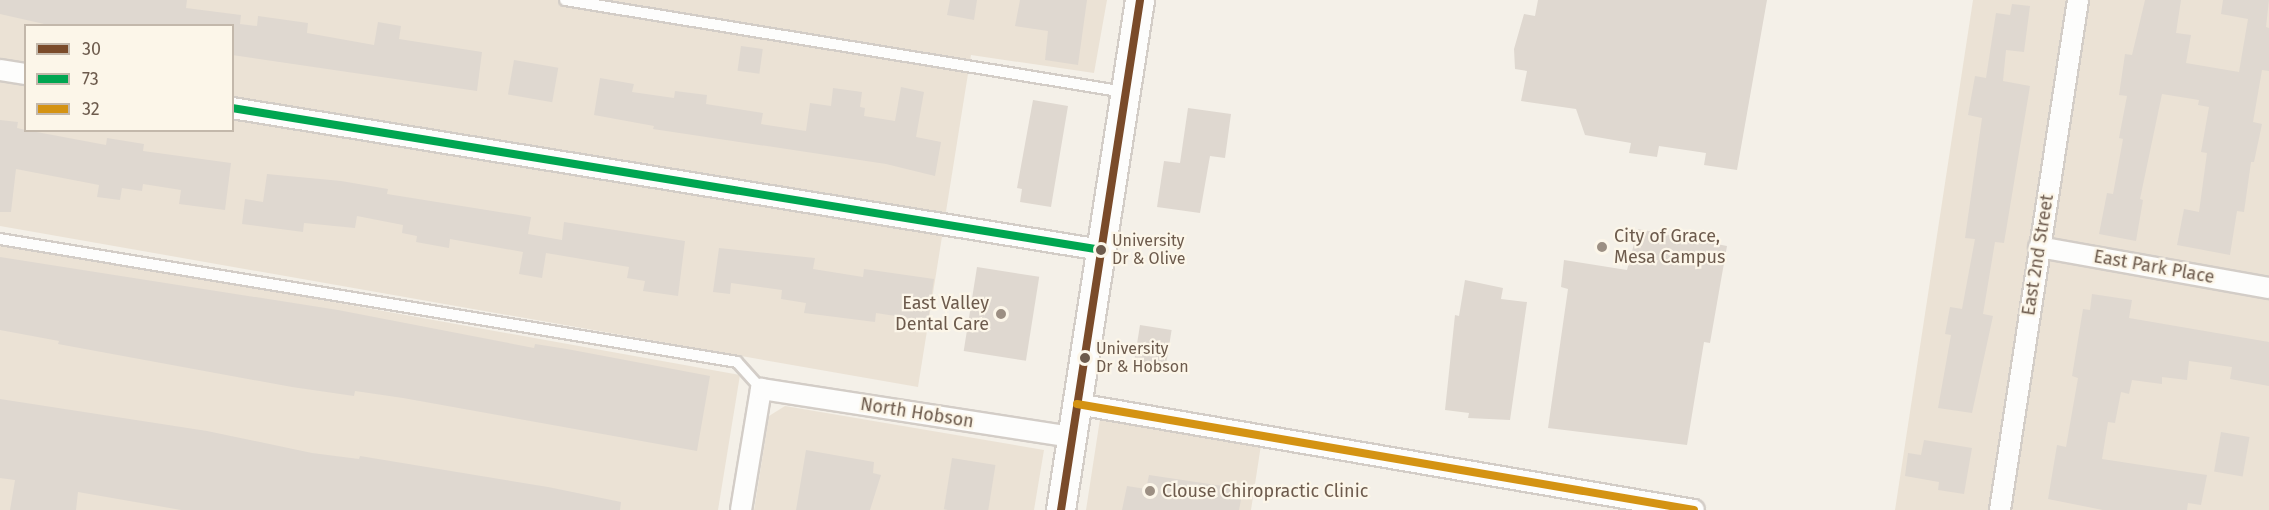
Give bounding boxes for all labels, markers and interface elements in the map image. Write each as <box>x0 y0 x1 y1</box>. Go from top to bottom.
legend <box>24 24 234 132</box>
text: 30 <box>82 38 101 60</box>
text: 73 <box>82 68 99 90</box>
text: 32 <box>82 98 100 120</box>
street label: East 2nd Street <box>2018 193 2058 317</box>
place label: City of Grace, Mesa Campus <box>1614 226 1725 268</box>
place label: University Dr & Olive <box>1112 231 1185 269</box>
marker: City of Grace, Mesa Campus <box>1595 240 1609 254</box>
marker: University Dr & Olive <box>1095 244 1107 256</box>
street label: East Park Place <box>2092 246 2216 288</box>
place label: East Valley Dental Care <box>895 293 989 336</box>
marker: East Valley Dental Care <box>994 307 1008 321</box>
place label: University Dr & Hobson <box>1096 339 1189 377</box>
marker: University Dr & Hobson <box>1079 352 1091 364</box>
street label: North Hobson <box>859 393 975 433</box>
place label: Clouse Chiropractic Clinic <box>1162 480 1368 502</box>
marker: Clouse Chiropractic Clinic <box>1143 484 1157 498</box>

